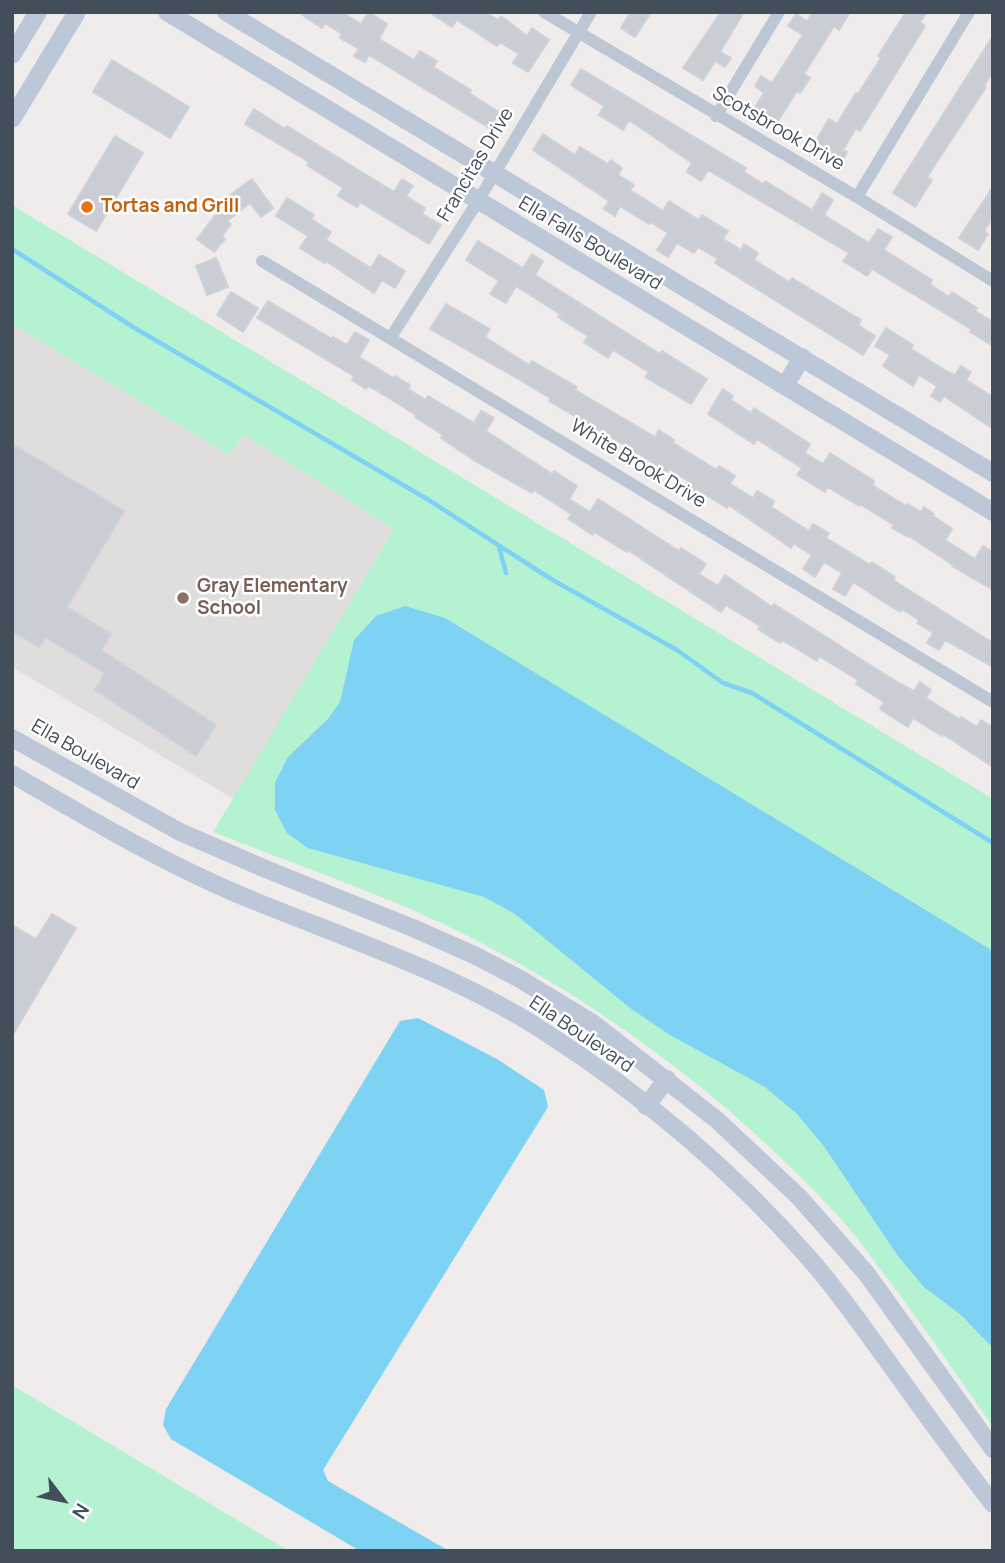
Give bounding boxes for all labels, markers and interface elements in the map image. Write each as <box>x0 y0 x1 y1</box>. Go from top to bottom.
street label: Scotsbrook Drive <box>708 82 848 176</box>
street label: Francitas Drive <box>433 104 519 226</box>
street label: Ella Falls Boulevard <box>514 192 666 296</box>
place label: Tortas and Grill <box>101 196 239 218</box>
marker: Tortas and Grill <box>79 199 95 215</box>
street label: White Brook Drive <box>566 415 710 513</box>
place label: Gray Elementary School <box>197 576 348 620</box>
marker: Gray Elementary School <box>175 590 191 606</box>
street label: Ella Boulevard <box>27 715 143 795</box>
street label: Ella Boulevard <box>524 992 638 1078</box>
north arrow <box>28 1465 98 1535</box>
text: N <box>66 1498 95 1524</box>

